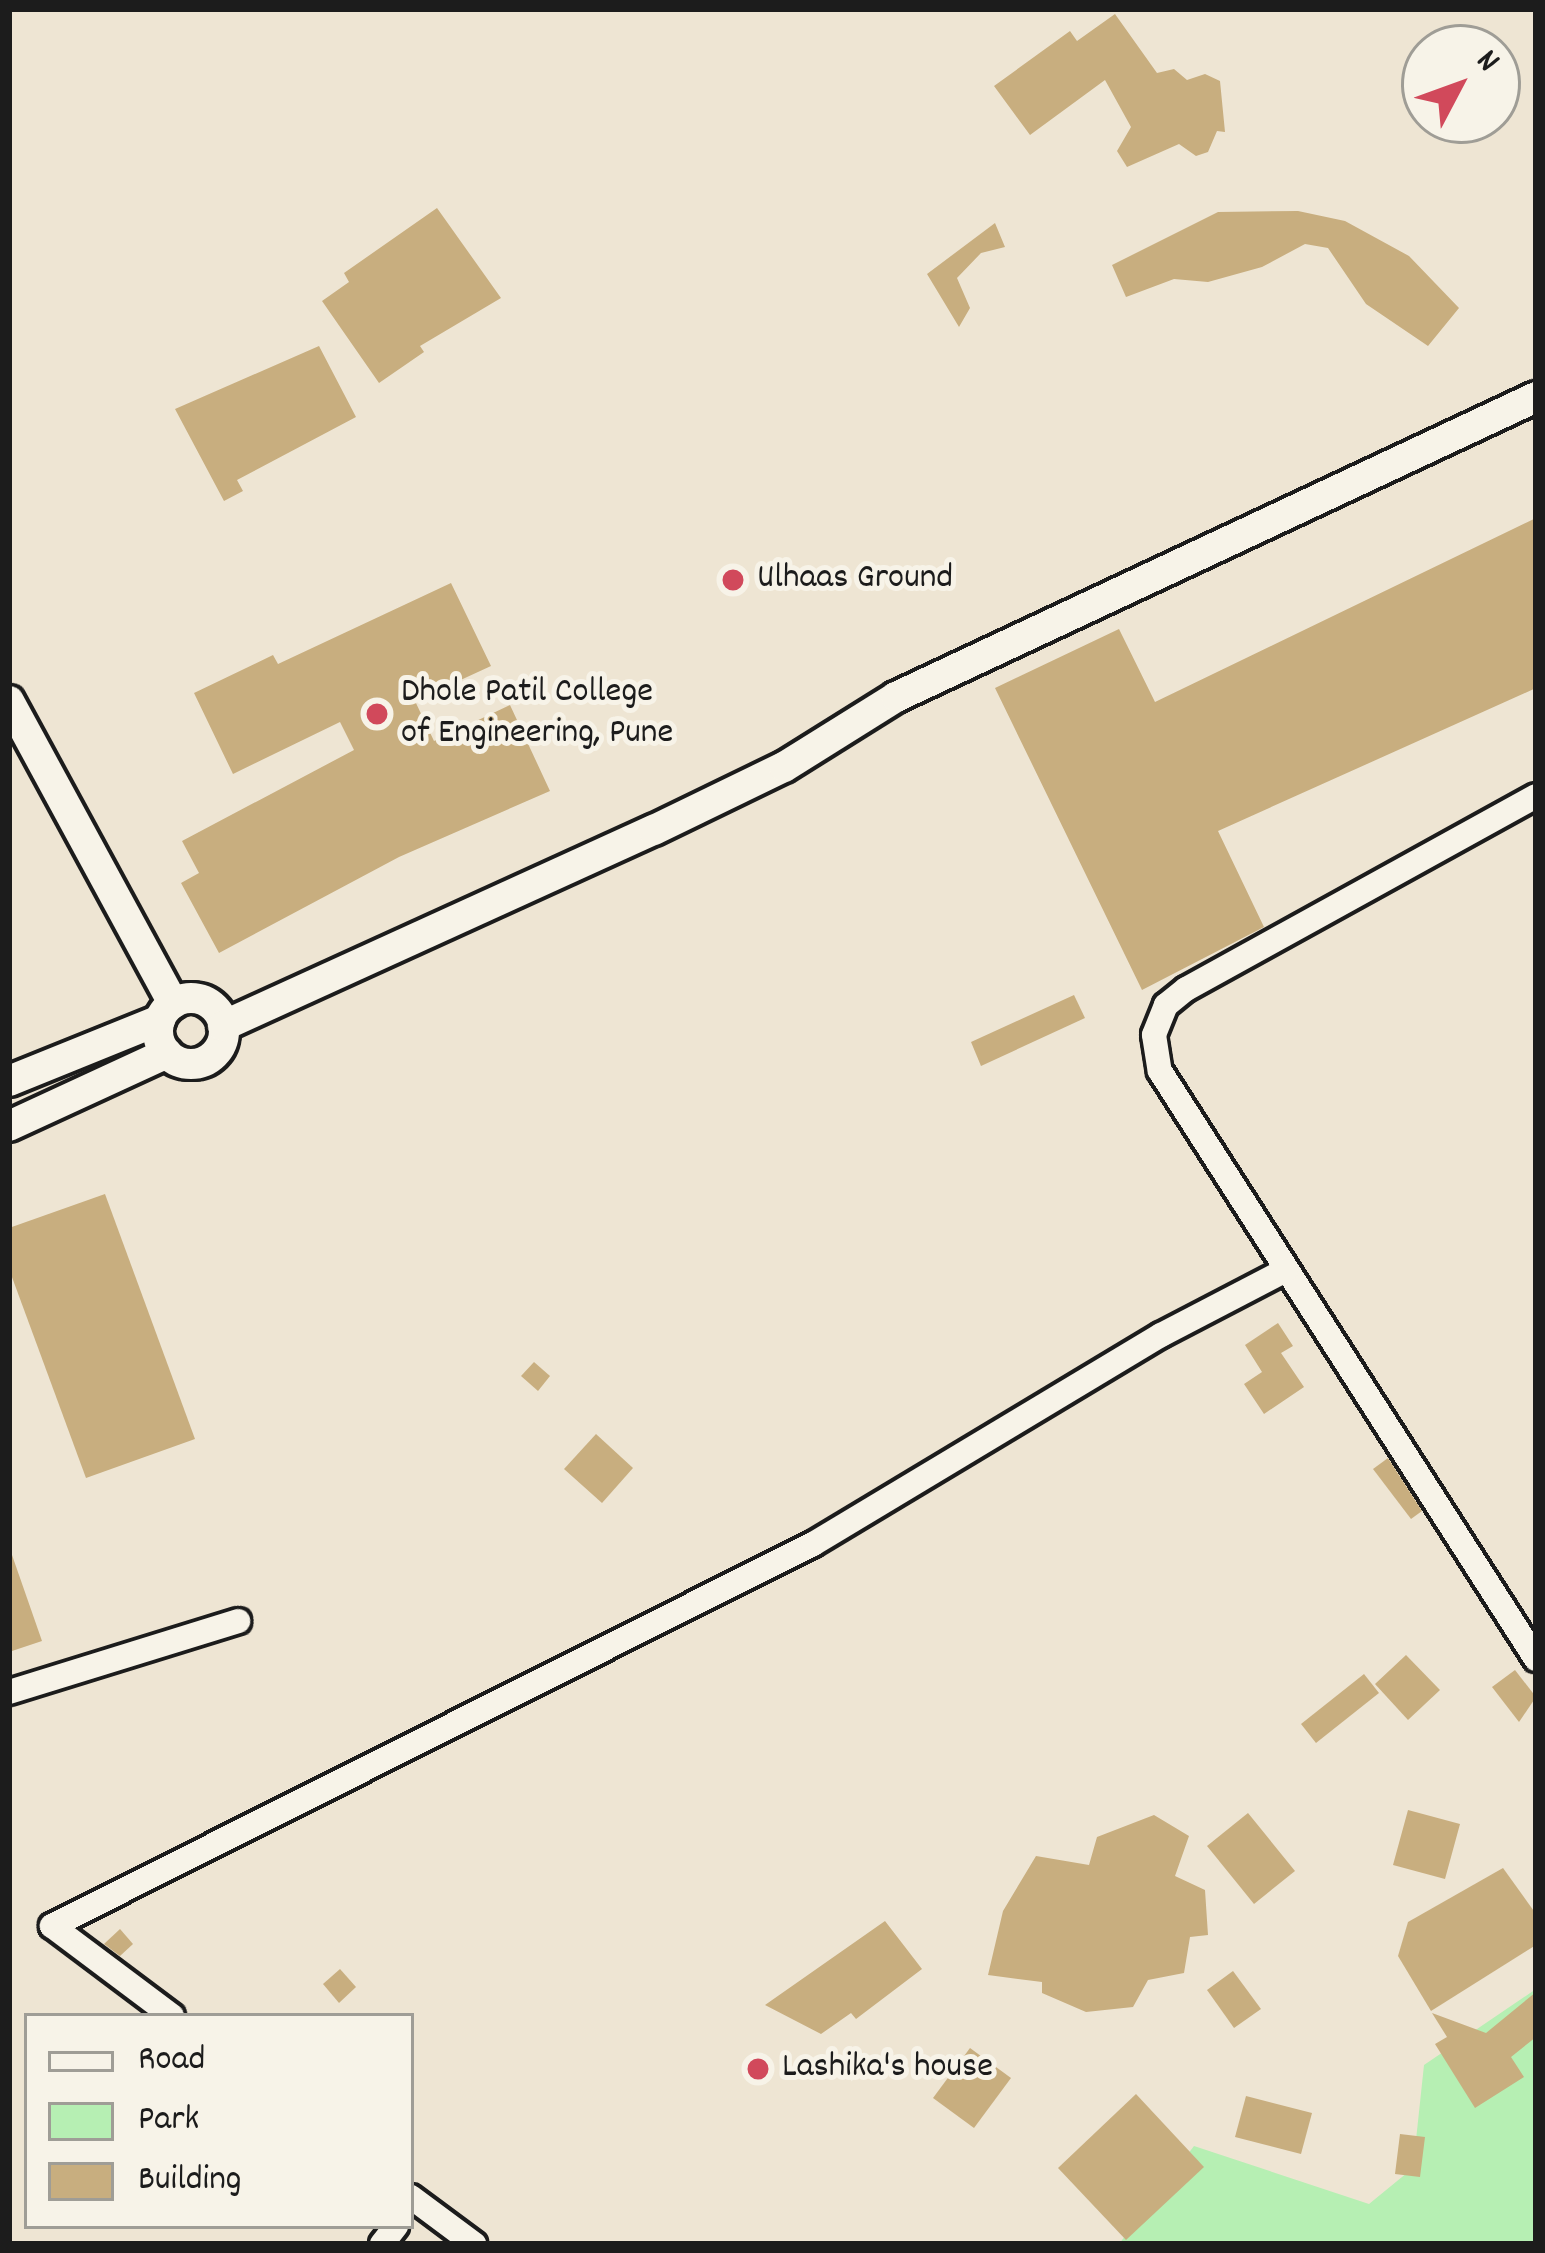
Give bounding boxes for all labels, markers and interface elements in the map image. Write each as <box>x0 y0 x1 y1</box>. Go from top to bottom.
north arrow <box>1401 24 1521 144</box>
text: N <box>1463 40 1509 84</box>
place label: Ulhaas Ground <box>757 558 953 602</box>
marker: Ulhaas Ground <box>720 567 746 593</box>
place label: Dhole Patil College of Engineering, Pune <box>401 671 673 756</box>
marker: Dhole Patil College of Engineering, Pune <box>364 701 390 727</box>
legend <box>24 2013 414 2229</box>
text: Road <box>138 2035 205 2087</box>
place label: Lashika's house <box>782 2047 993 2091</box>
marker: Lashika's house <box>745 2056 771 2082</box>
text: Park <box>138 2095 199 2147</box>
text: Building <box>138 2155 242 2207</box>

